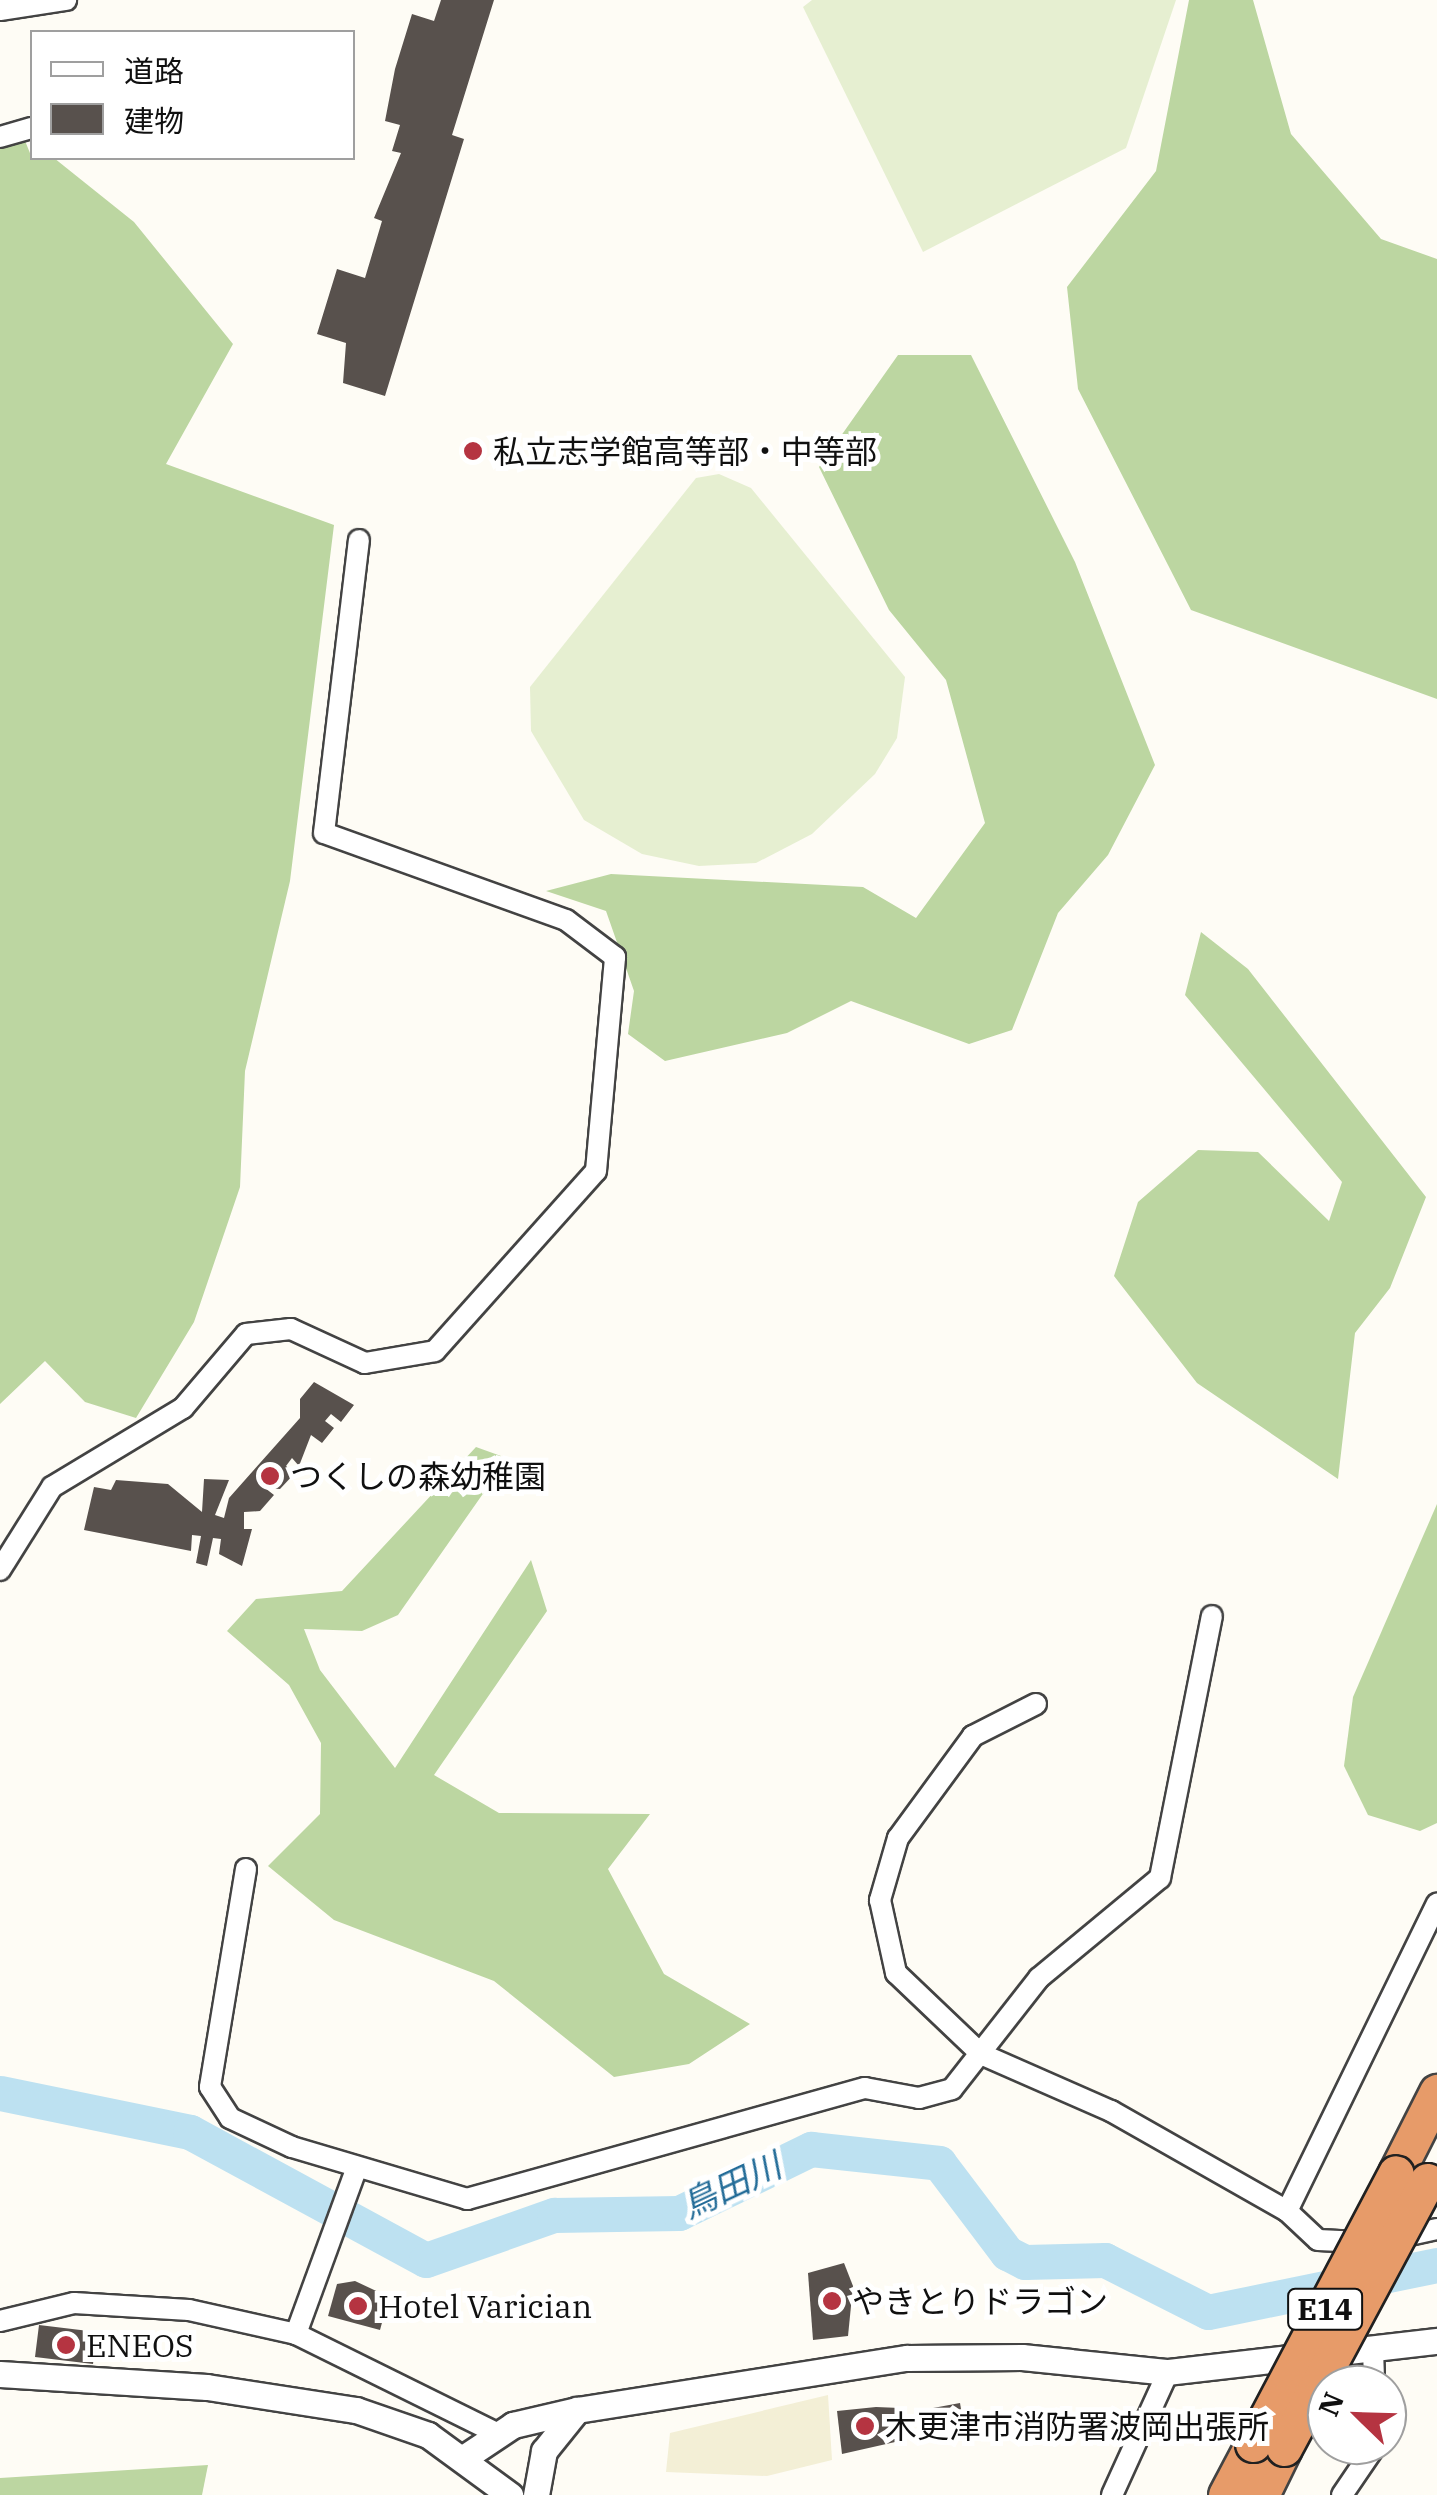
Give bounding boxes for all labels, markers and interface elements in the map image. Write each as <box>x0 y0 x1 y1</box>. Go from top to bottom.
legend <box>30 30 355 160</box>
text: 道路 <box>124 51 184 90</box>
text: 建物 <box>124 101 184 140</box>
place label: 私立志学館高等部・中等部 <box>493 432 877 470</box>
marker: 私立志学館高等部・中等部 <box>462 440 484 462</box>
place label: つくしの森幼稚園 <box>290 1457 546 1495</box>
marker: つくしの森幼稚園 <box>259 1465 281 1487</box>
water label: 鳥田川 <box>675 2144 787 2226</box>
place label: やきとりドラゴン <box>852 2282 1108 2320</box>
road number: E14 <box>1285 2284 1365 2334</box>
place label: Hotel Varician <box>378 2287 592 2325</box>
marker: やきとりドラゴン <box>821 2290 843 2312</box>
marker: Hotel Varician <box>347 2295 369 2317</box>
place label: ENEOS <box>86 2326 194 2364</box>
marker: ENEOS <box>55 2334 77 2356</box>
north arrow <box>1307 2365 1407 2465</box>
text: N <box>1309 2386 1352 2421</box>
place label: 木更津市消防署波岡出張所 <box>885 2407 1269 2445</box>
marker: 木更津市消防署波岡出張所 <box>854 2415 876 2437</box>

